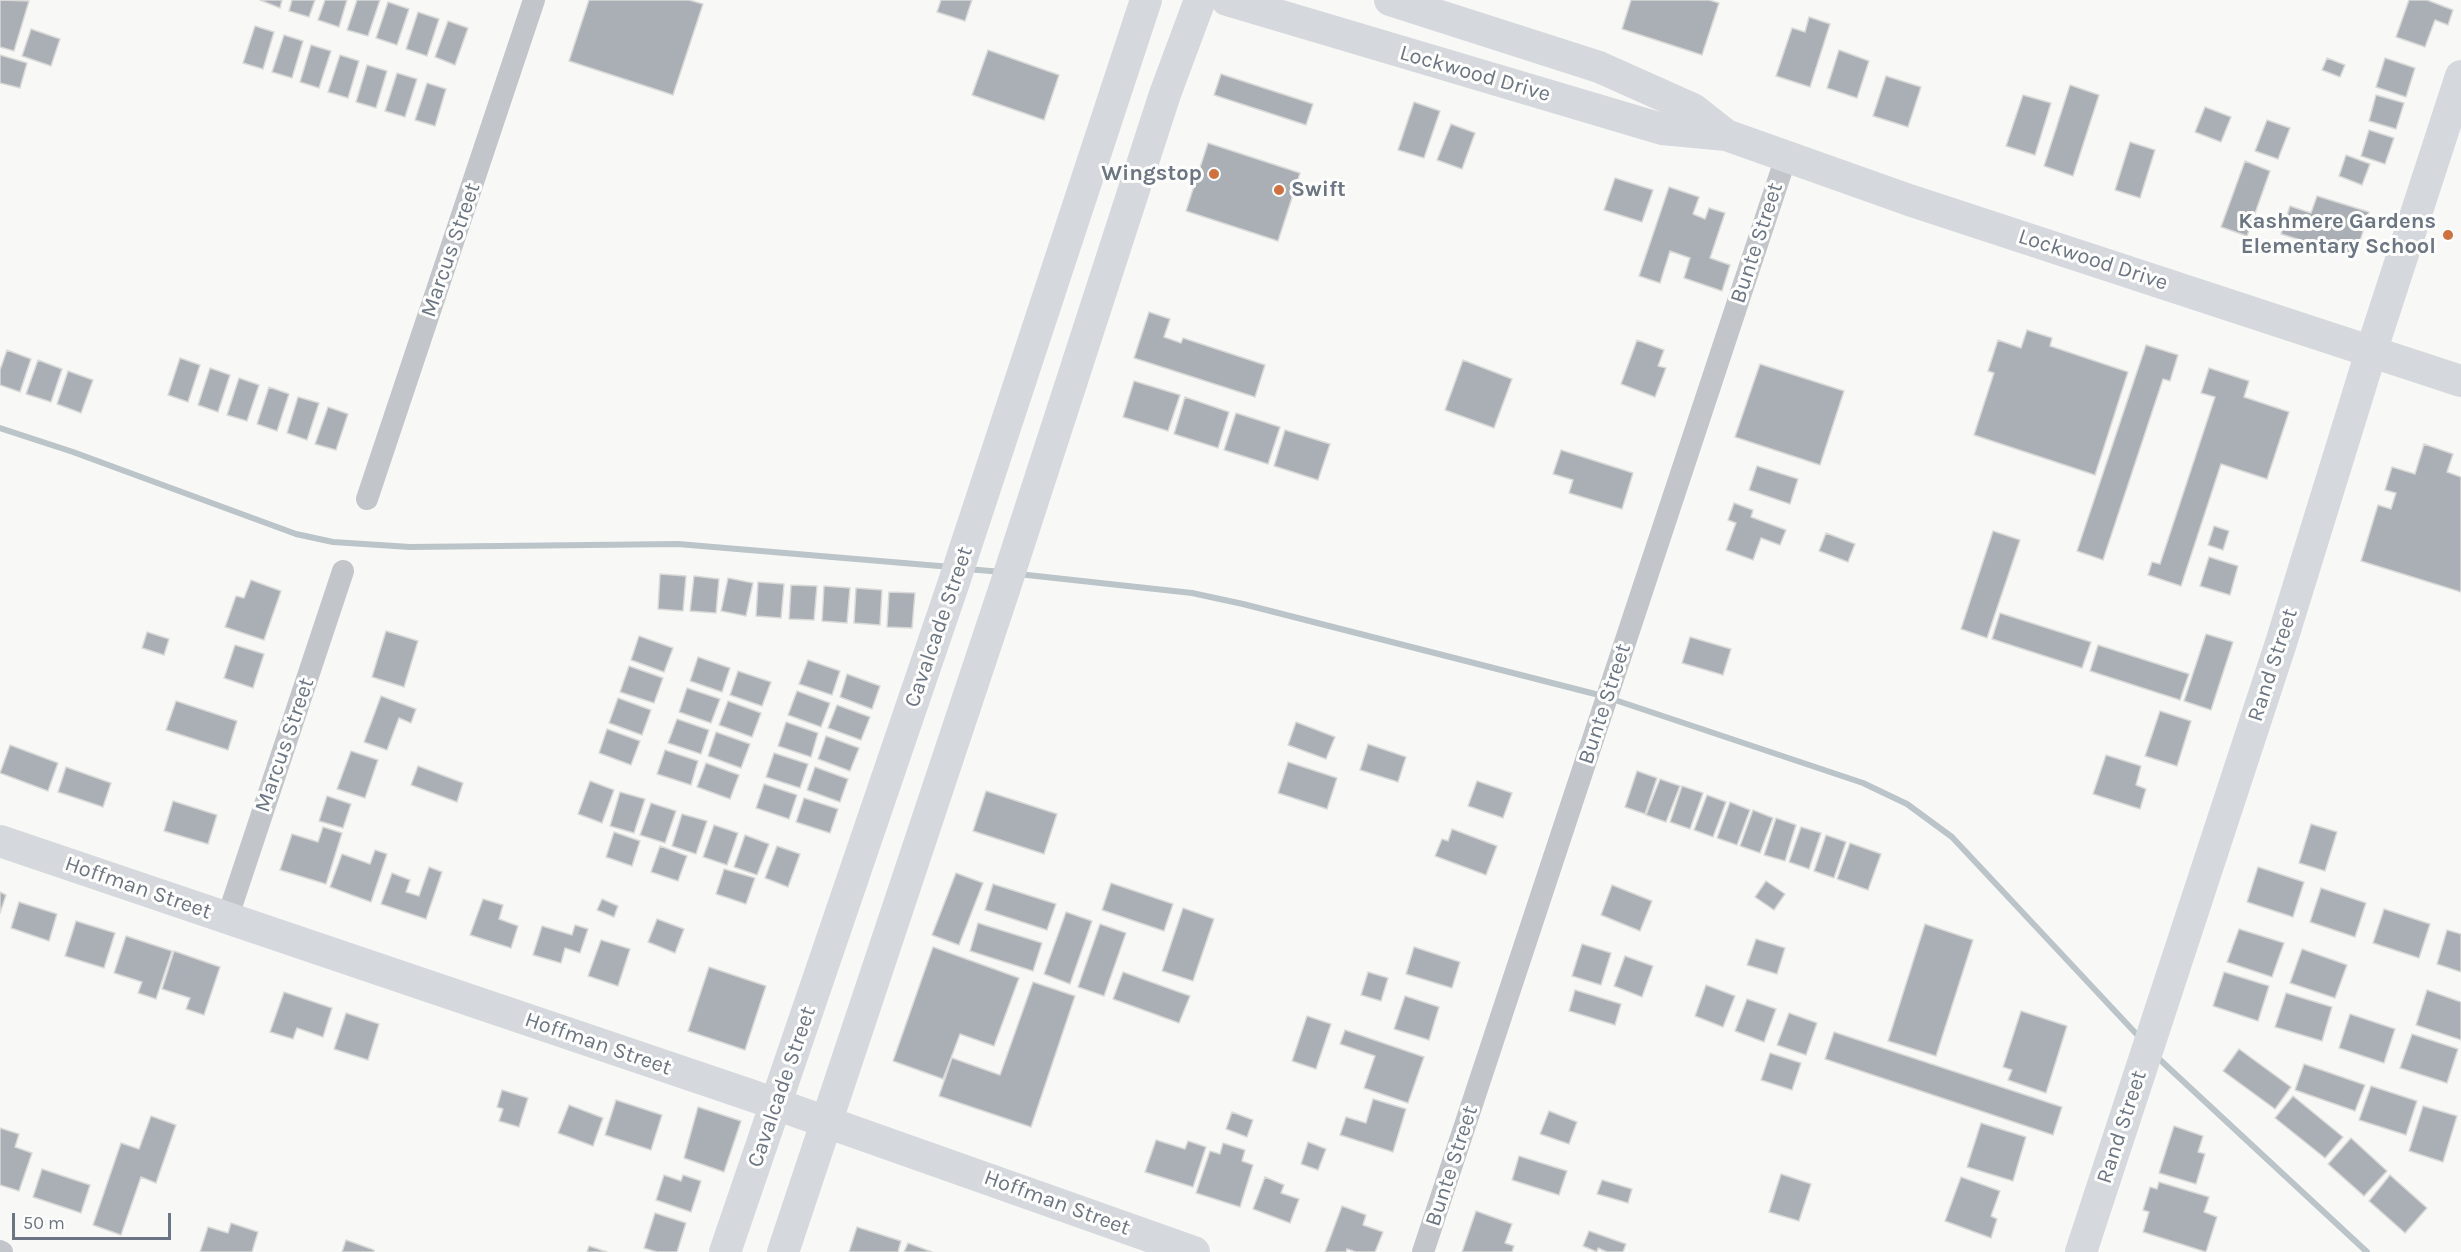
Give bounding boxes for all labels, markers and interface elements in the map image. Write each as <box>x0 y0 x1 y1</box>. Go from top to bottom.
street label: Lockwood Drive <box>1397 40 1553 108</box>
place label: Wingstop <box>1101 161 1202 187</box>
marker: Wingstop <box>1207 167 1221 181</box>
place label: Swift <box>1291 177 1346 203</box>
street label: Marcus Street <box>416 179 486 321</box>
street label: Bunte Street <box>1725 179 1789 307</box>
marker: Swift <box>1272 183 1286 197</box>
place label: Kashmere Gardens Elementary School <box>2238 209 2436 260</box>
street label: Lockwood Drive <box>2015 223 2171 297</box>
marker: Kashmere Gardens Elementary School <box>2441 228 2455 242</box>
street label: Cavalcade Street <box>899 543 979 711</box>
street label: Rand Street <box>2242 605 2304 725</box>
street label: Bunte Street <box>1573 640 1637 768</box>
street label: Marcus Street <box>250 674 320 816</box>
street label: Hoffman Street <box>61 851 215 925</box>
street label: Cavalcade Street <box>742 1003 822 1171</box>
street label: Hoffman Street <box>521 1007 675 1081</box>
street label: Rand Street <box>2091 1067 2153 1187</box>
street label: Bunte Street <box>1420 1102 1484 1230</box>
street label: Hoffman Street <box>980 1164 1134 1242</box>
scale bar <box>15 1201 174 1239</box>
text: 50 m <box>23 1212 65 1234</box>

